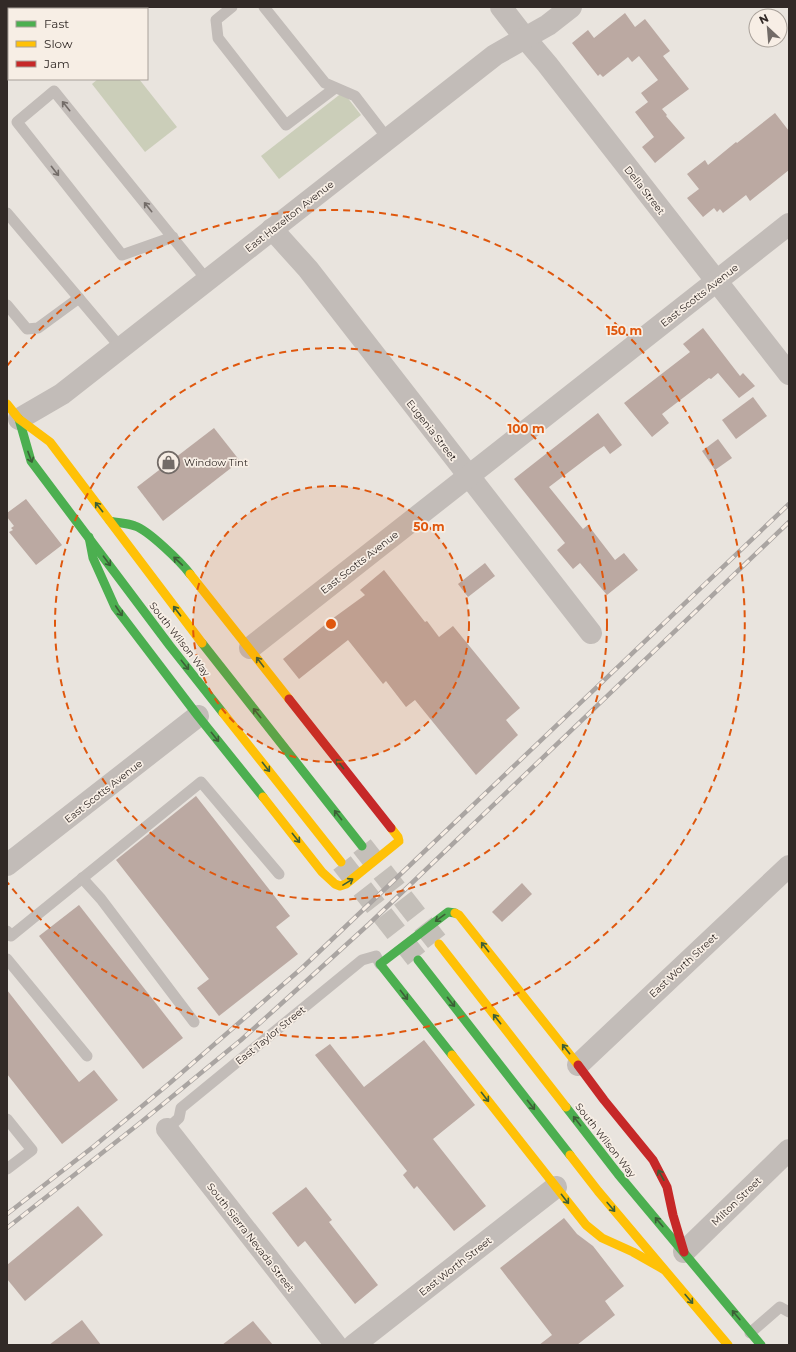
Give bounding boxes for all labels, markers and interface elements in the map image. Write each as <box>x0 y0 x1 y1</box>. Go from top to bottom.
legend <box>8 8 148 80</box>
north arrow <box>748 8 788 48</box>
text: N <box>757 11 771 27</box>
text: Fast <box>44 16 69 31</box>
text: Slow <box>44 36 73 51</box>
text: Jam <box>43 56 70 71</box>
one-way arrow <box>62 100 71 111</box>
street label: Della Street <box>621 163 668 217</box>
one-way arrow <box>51 165 60 176</box>
street label: East Hazelton Avenue <box>242 178 336 255</box>
one-way arrow <box>144 201 153 212</box>
street label: East Scotts Avenue <box>658 261 741 330</box>
text: 150 m <box>606 323 642 338</box>
street label: Eugenia Street <box>404 397 460 464</box>
text: 100 m <box>508 421 544 436</box>
shop icon: Window Tint <box>156 449 182 475</box>
one-way arrow <box>27 450 35 462</box>
place label: Window Tint <box>184 456 248 469</box>
one-way arrow <box>95 502 103 513</box>
text: 50 m <box>413 519 445 534</box>
street label: East Scotts Avenue <box>318 528 401 597</box>
one-way arrow <box>103 556 111 567</box>
one-way arrow <box>173 556 184 565</box>
street label: South Wilson Way <box>146 599 213 680</box>
one-way arrow <box>115 606 123 617</box>
one-way arrow <box>173 606 181 617</box>
centre of rings <box>324 617 338 631</box>
one-way arrow <box>256 656 264 667</box>
one-way arrow <box>181 660 190 671</box>
one-way arrow <box>253 708 262 719</box>
one-way arrow <box>210 731 219 742</box>
street label: East Scotts Avenue <box>62 757 145 826</box>
one-way arrow <box>336 759 344 770</box>
one-way arrow <box>262 761 271 772</box>
one-way arrow <box>334 810 342 821</box>
one-way arrow <box>291 833 300 844</box>
one-way arrow <box>342 877 354 885</box>
one-way arrow <box>435 914 446 922</box>
street label: East Worth Street <box>646 930 720 1000</box>
one-way arrow <box>480 942 489 953</box>
one-way arrow <box>400 989 409 1000</box>
one-way arrow <box>446 997 455 1008</box>
street label: East Taylor Street <box>233 1003 308 1068</box>
one-way arrow <box>493 1013 501 1024</box>
one-way arrow <box>561 1044 570 1055</box>
one-way arrow <box>480 1092 489 1102</box>
one-way arrow <box>526 1099 535 1110</box>
street label: South Wilson Way <box>572 1100 639 1181</box>
one-way arrow <box>573 1116 581 1127</box>
one-way arrow <box>656 1169 664 1181</box>
street label: Milton Street <box>709 1174 764 1228</box>
street label: South Sierra Nevada Street <box>204 1180 297 1294</box>
one-way arrow <box>561 1194 570 1205</box>
one-way arrow <box>607 1201 616 1212</box>
one-way arrow <box>654 1217 663 1228</box>
street label: East Worth Street <box>416 1234 494 1299</box>
one-way arrow <box>684 1294 693 1304</box>
one-way arrow <box>731 1310 740 1320</box>

